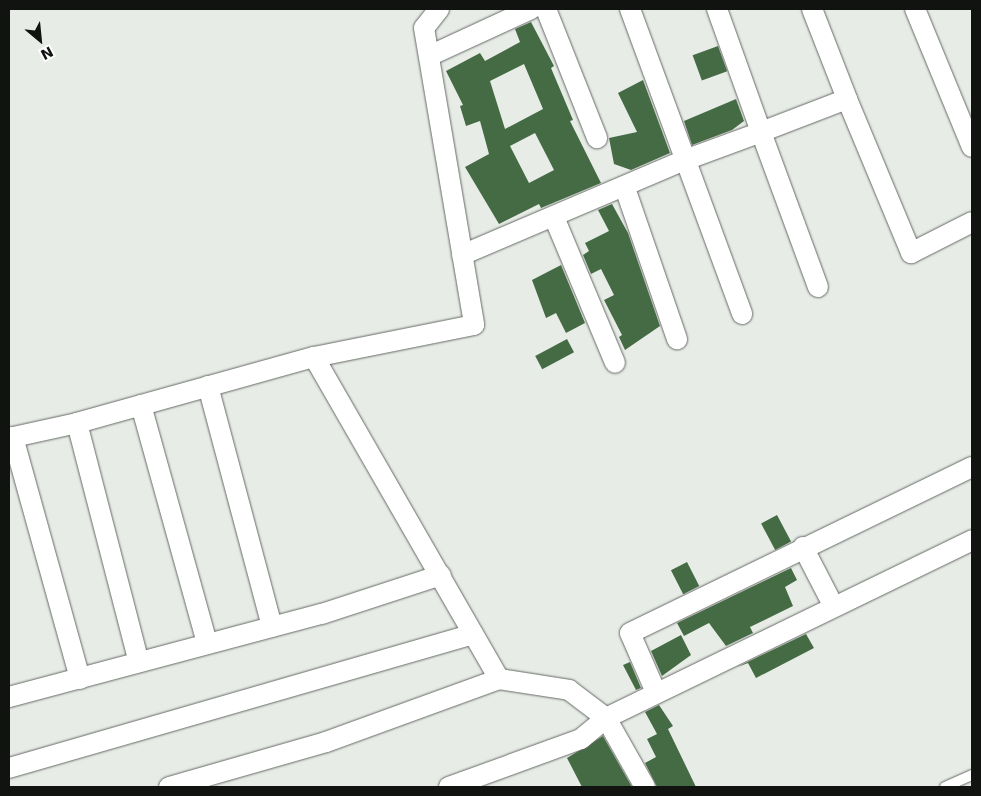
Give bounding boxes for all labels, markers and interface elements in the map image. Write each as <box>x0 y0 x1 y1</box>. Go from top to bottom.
north arrow <box>15 15 65 65</box>
text: N <box>38 43 56 63</box>

